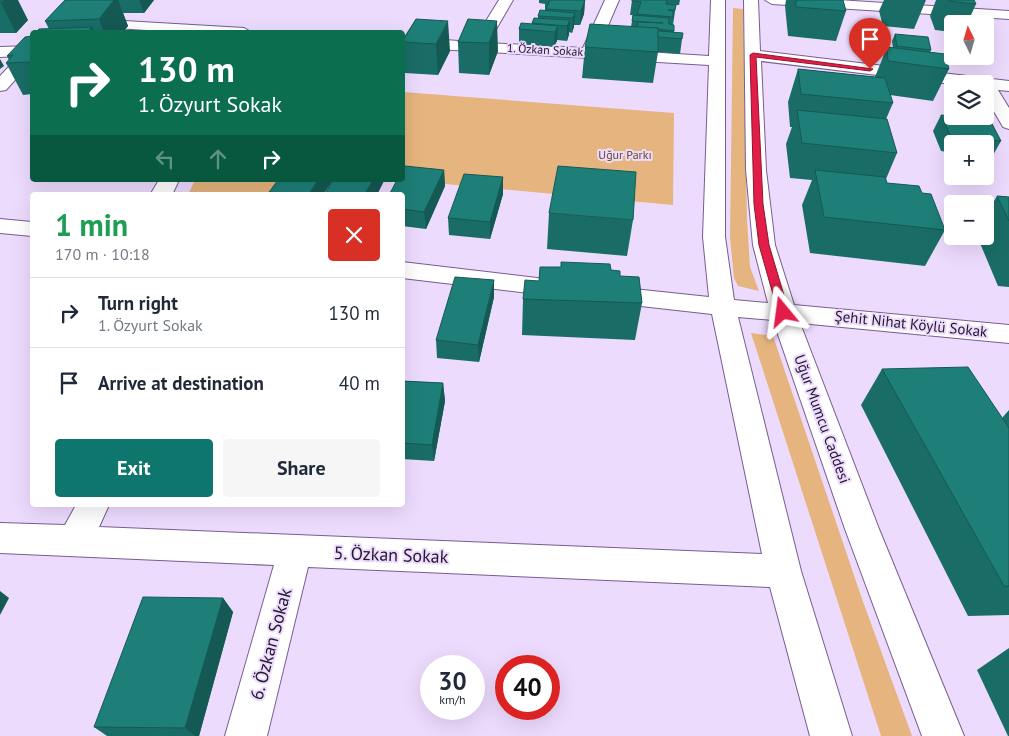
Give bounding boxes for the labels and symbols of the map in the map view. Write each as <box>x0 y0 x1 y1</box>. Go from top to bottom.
north arrow <box>944 15 994 65</box>
pin <box>849 18 891 69</box>
street label: 1. Özkan Sokak <box>506 40 584 59</box>
park label: Uğur Parkı <box>598 147 652 162</box>
position arrow <box>756 285 808 337</box>
street label: Şehit Nihat Köylü Sokak <box>834 306 989 341</box>
street label: Uğur Mumcu Caddesi <box>790 352 855 486</box>
street label: 5. Özkan Sokak <box>333 541 449 568</box>
street label: 6. Özkan Sokak <box>245 585 297 702</box>
speed limit sign: 40 <box>495 655 560 720</box>

